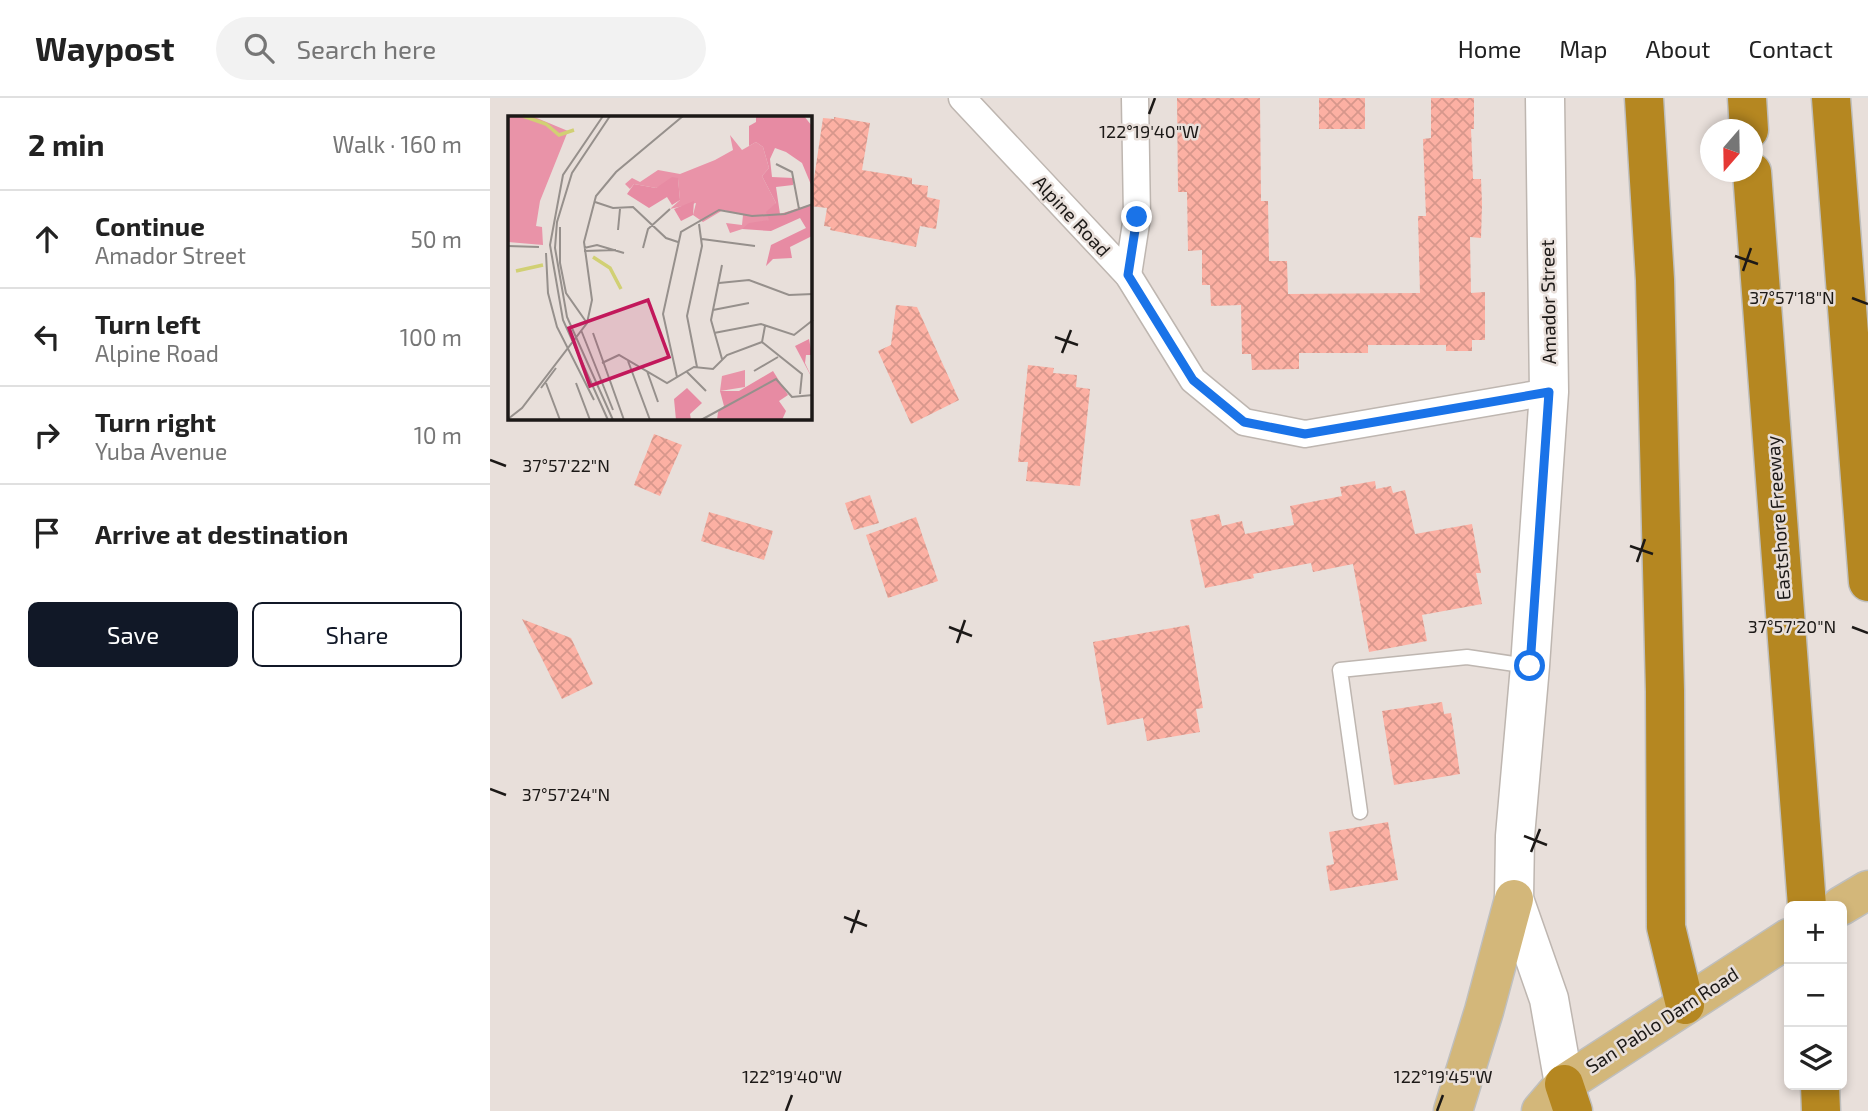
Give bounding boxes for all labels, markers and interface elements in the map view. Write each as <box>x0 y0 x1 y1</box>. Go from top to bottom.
search box <box>216 17 706 80</box>
text: Waypost <box>35 28 174 68</box>
icon: search <box>240 29 278 67</box>
text: Search here <box>296 33 436 64</box>
text: Home <box>1458 34 1521 63</box>
text: Map <box>1559 34 1607 63</box>
text: About <box>1645 34 1711 63</box>
text: Contact <box>1749 34 1833 63</box>
inset map <box>508 116 812 420</box>
north arrow <box>1700 119 1763 182</box>
text: 122°19'40"W <box>1099 120 1199 142</box>
text: 2 min <box>28 126 105 162</box>
text: Walk · 160 m <box>332 130 462 158</box>
street label: Alpine Road <box>1029 170 1116 261</box>
route end <box>1121 201 1152 232</box>
text: Continue <box>95 210 205 241</box>
icon: ahead <box>28 220 66 258</box>
text: 50 m <box>411 225 462 253</box>
street label: Amador Street <box>1535 239 1560 365</box>
text: Amador Street <box>95 241 246 269</box>
text: 37°57'18"N <box>1749 286 1835 308</box>
text: Turn left <box>95 308 201 339</box>
icon: left <box>28 318 66 356</box>
text: 100 m <box>400 323 462 351</box>
text: Alpine Road <box>95 339 219 367</box>
text: Turn right <box>95 406 216 437</box>
icon: right <box>28 416 66 454</box>
text: 10 m <box>414 421 462 449</box>
street label: Eastshore Freeway <box>1760 435 1795 601</box>
text: Yuba Avenue <box>95 437 227 465</box>
text: 37°57'22"N <box>522 454 610 476</box>
icon: arrive <box>28 514 66 552</box>
text: Arrive at destination <box>95 518 348 549</box>
button: Save <box>28 602 238 667</box>
button: Share <box>252 602 462 667</box>
text: 37°57'20"N <box>1748 615 1836 637</box>
route start <box>1514 650 1545 681</box>
text: 37°57'24"N <box>522 783 610 805</box>
map controls <box>1784 901 1847 1090</box>
button: + <box>1784 901 1847 964</box>
street label: San Pablo Dam Road <box>1581 962 1742 1077</box>
button: − <box>1784 964 1847 1027</box>
button: layers <box>1784 1027 1847 1090</box>
text: 122°19'40"W <box>742 1065 842 1087</box>
text: 122°19'45"W <box>1394 1065 1492 1087</box>

